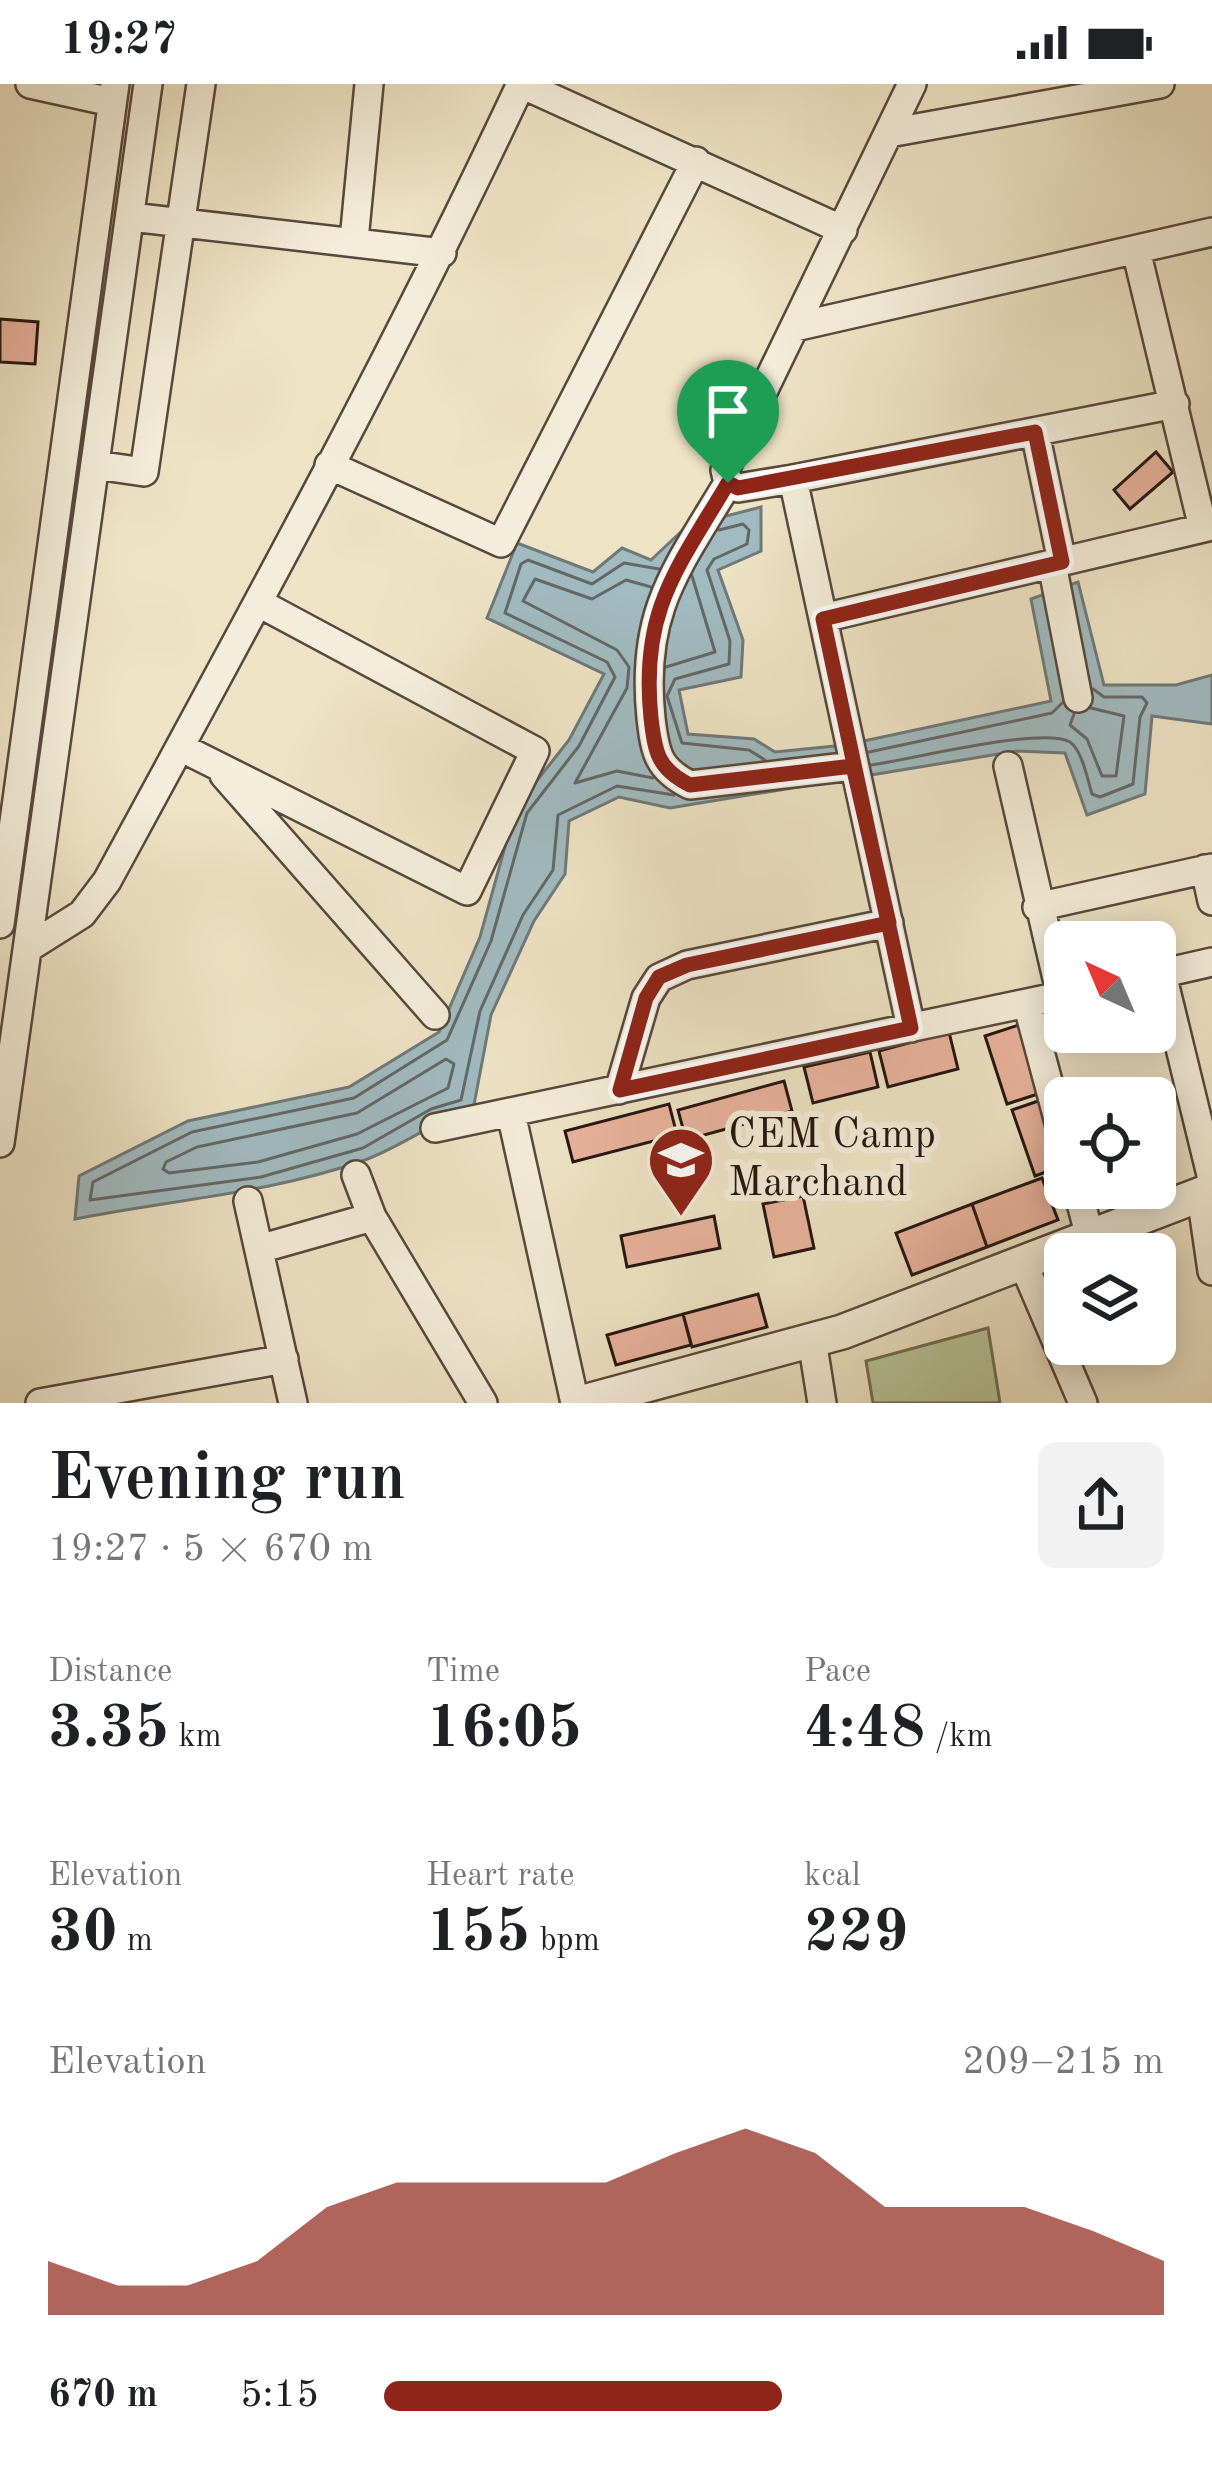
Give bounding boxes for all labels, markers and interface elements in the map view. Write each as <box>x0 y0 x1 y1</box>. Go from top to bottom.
text: 19:27 <box>60 19 177 64</box>
pin <box>677 360 779 483</box>
icon: arrive <box>695 378 761 444</box>
north arrow <box>1044 921 1176 1053</box>
map controls <box>1044 921 1176 1365</box>
button: locate <box>1044 1077 1176 1209</box>
place label: CEM Camp Marchand <box>728 1115 936 1205</box>
school or university icon: CEM Camp Marchand <box>646 1125 716 1219</box>
button: layers <box>1044 1233 1176 1365</box>
button: share <box>1038 1442 1164 1568</box>
text: Evening run <box>48 1448 406 1514</box>
text: 19:27 · 5 × 670 m <box>48 1530 373 1569</box>
text: Distance <box>48 1656 172 1689</box>
text: Time <box>426 1656 500 1689</box>
text: Pace <box>804 1656 871 1689</box>
text: 3.35 <box>48 1700 169 1760</box>
text: 16:05 <box>426 1700 582 1760</box>
text: 4:48 <box>804 1700 925 1760</box>
text: km <box>169 1721 222 1754</box>
text: /km <box>925 1721 993 1754</box>
text: Elevation <box>48 1860 182 1893</box>
text: Heart rate <box>426 1860 574 1893</box>
text: kcal <box>804 1860 861 1893</box>
text: 30 <box>48 1904 118 1964</box>
text: 155 <box>426 1904 530 1964</box>
text: 229 <box>804 1904 908 1964</box>
text: m <box>118 1925 153 1958</box>
text: bpm <box>530 1925 600 1958</box>
text: Elevation <box>48 2043 207 2082</box>
text: 209–215 m <box>962 2043 1164 2082</box>
text: 670 m <box>48 2376 158 2415</box>
text: 5:15 <box>240 2376 319 2415</box>

